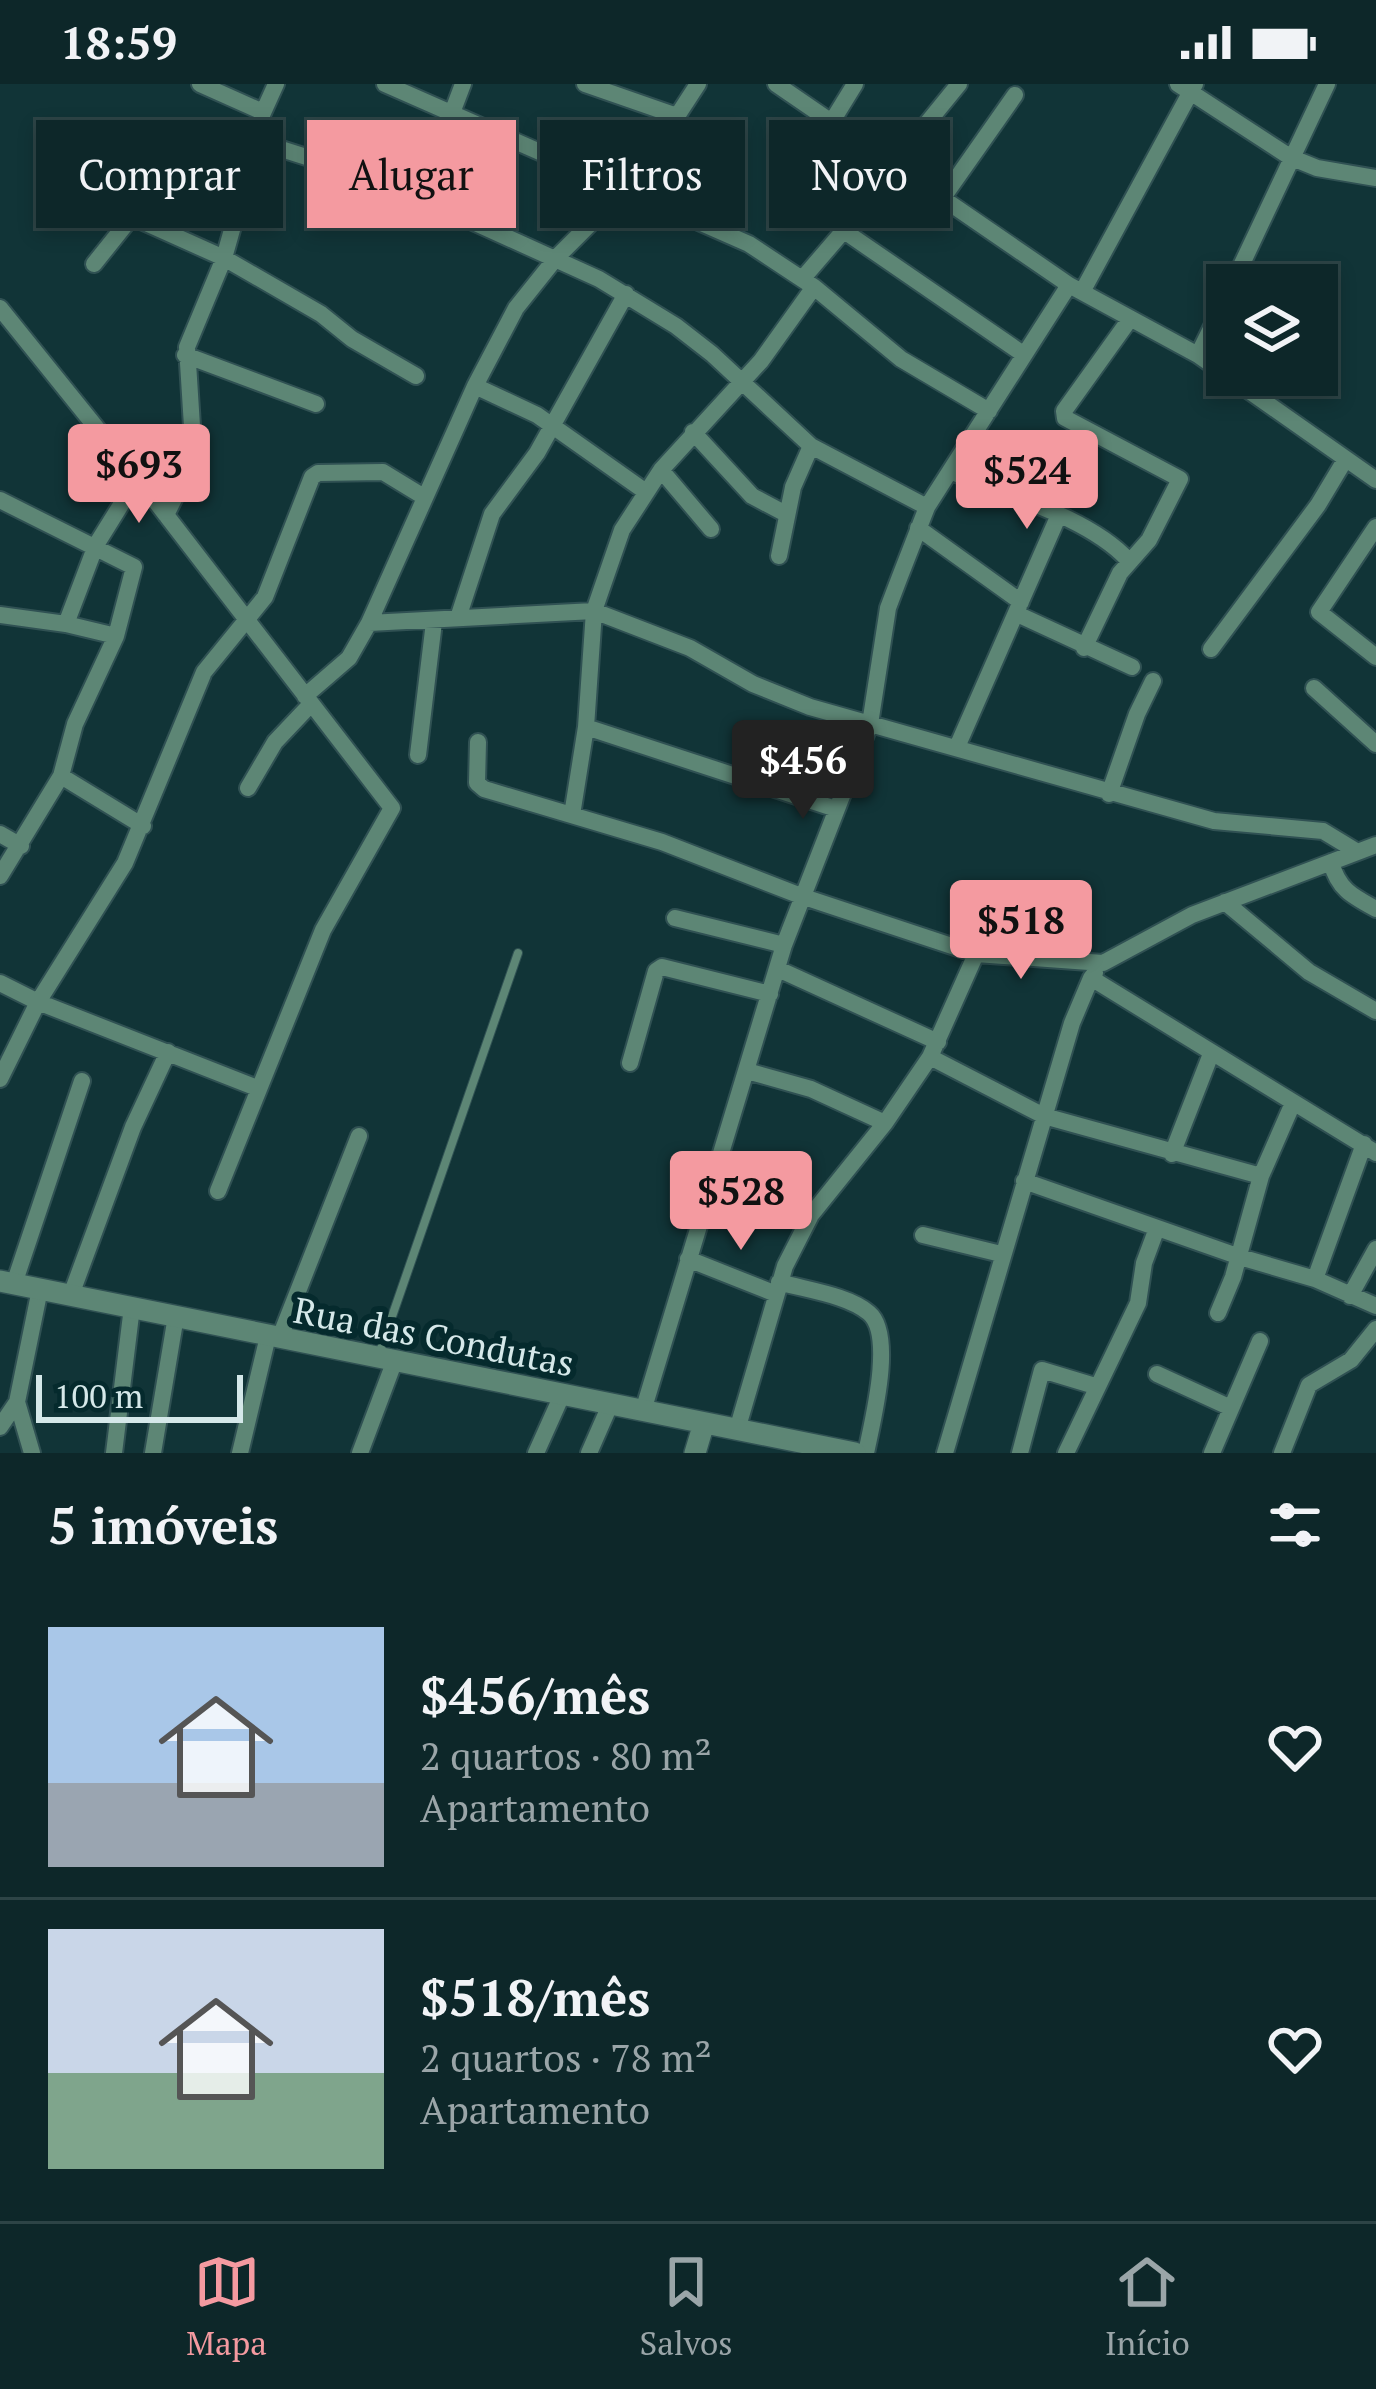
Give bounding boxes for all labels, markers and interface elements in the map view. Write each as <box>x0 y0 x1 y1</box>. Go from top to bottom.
text: 18:59 <box>60 12 177 72</box>
chip: Comprar <box>36 120 283 228</box>
chip: Alugar <box>307 120 516 228</box>
chip: Filtros <box>540 120 745 228</box>
chip: Novo <box>769 120 950 228</box>
map controls <box>1206 264 1338 396</box>
button: layers <box>1206 264 1338 396</box>
pin: $693 <box>68 424 210 526</box>
pin: $524 <box>956 430 1098 532</box>
text: $693 <box>95 437 183 489</box>
text: $524 <box>983 443 1071 495</box>
pin: $456 <box>732 720 874 822</box>
text: $456 <box>759 733 847 785</box>
pin: $518 <box>950 880 1092 982</box>
text: $518 <box>977 893 1065 945</box>
pin: $528 <box>670 1151 812 1253</box>
text: $528 <box>697 1164 785 1216</box>
street label: Rua das Condutas <box>290 1286 578 1386</box>
scale bar <box>36 1369 243 1422</box>
text: 100 m <box>54 1374 143 1417</box>
text: 5 imóveis <box>48 1491 278 1559</box>
icon: filters <box>1262 1492 1328 1558</box>
text: $456/mês <box>420 1661 650 1729</box>
icon: home <box>144 1675 288 1819</box>
icon: heart <box>1262 1714 1328 1780</box>
text: 2 quartos · 80 m² <box>420 1729 711 1781</box>
text: Apartamento <box>420 1781 650 1833</box>
text: $518/mês <box>420 1963 650 2031</box>
icon: home <box>144 1977 288 2121</box>
icon: heart <box>1262 2016 1328 2082</box>
text: 2 quartos · 78 m² <box>420 2031 711 2083</box>
text: Apartamento <box>420 2083 650 2135</box>
tab: Mapa <box>186 2249 267 2364</box>
tab: Salvos <box>639 2249 732 2364</box>
tab: Início <box>1105 2249 1190 2364</box>

